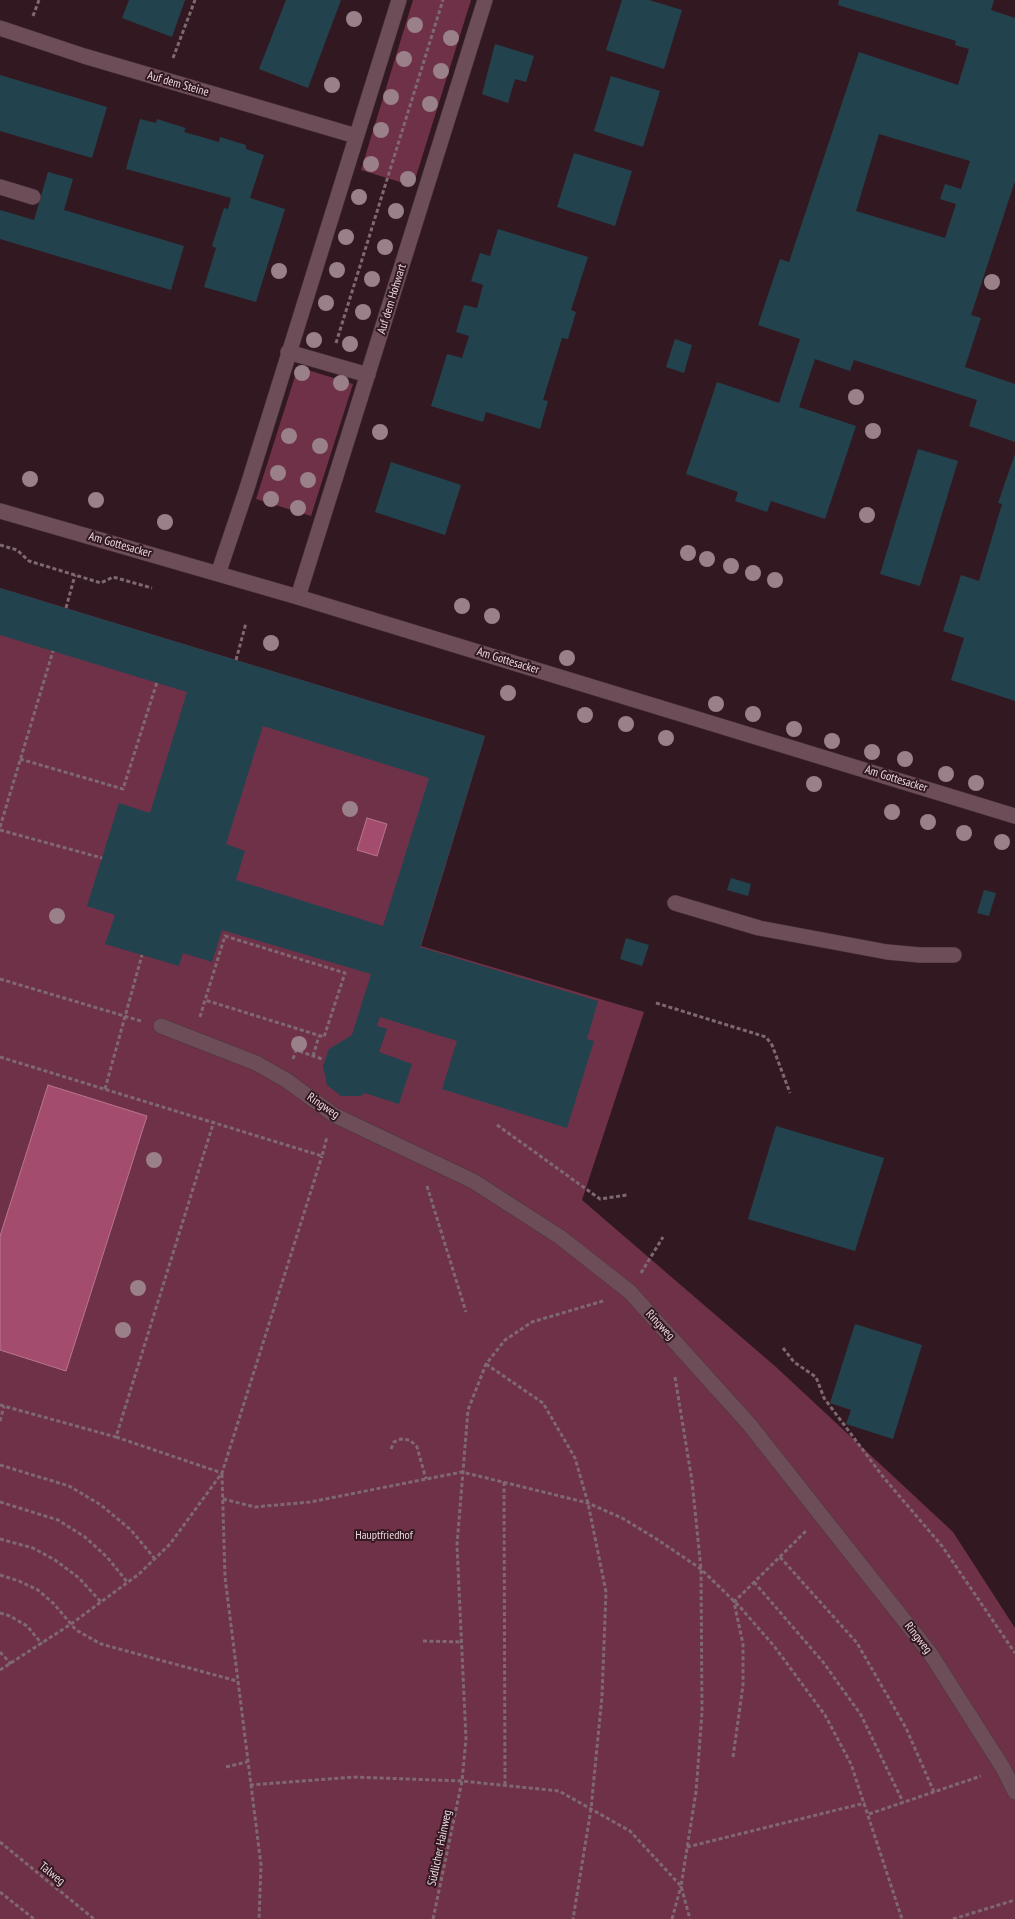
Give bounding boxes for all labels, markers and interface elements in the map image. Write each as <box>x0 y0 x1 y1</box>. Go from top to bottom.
street label: Auf dem Steine <box>146 68 210 100</box>
street label: Auf dem Hohwart <box>374 262 410 336</box>
street label: Am Gottesacker <box>87 529 153 561</box>
street label: Am Gottesacker <box>475 645 541 677</box>
street label: Am Gottesacker <box>863 763 929 795</box>
street label: Ringweg <box>304 1090 342 1122</box>
street label: Ringweg <box>643 1307 677 1343</box>
park label: Hauptfriedhof <box>355 1529 413 1543</box>
street label: Ringweg <box>901 1619 935 1657</box>
street label: Südlicher Hainweg <box>425 1809 455 1887</box>
street label: Talweg <box>36 1859 68 1889</box>

